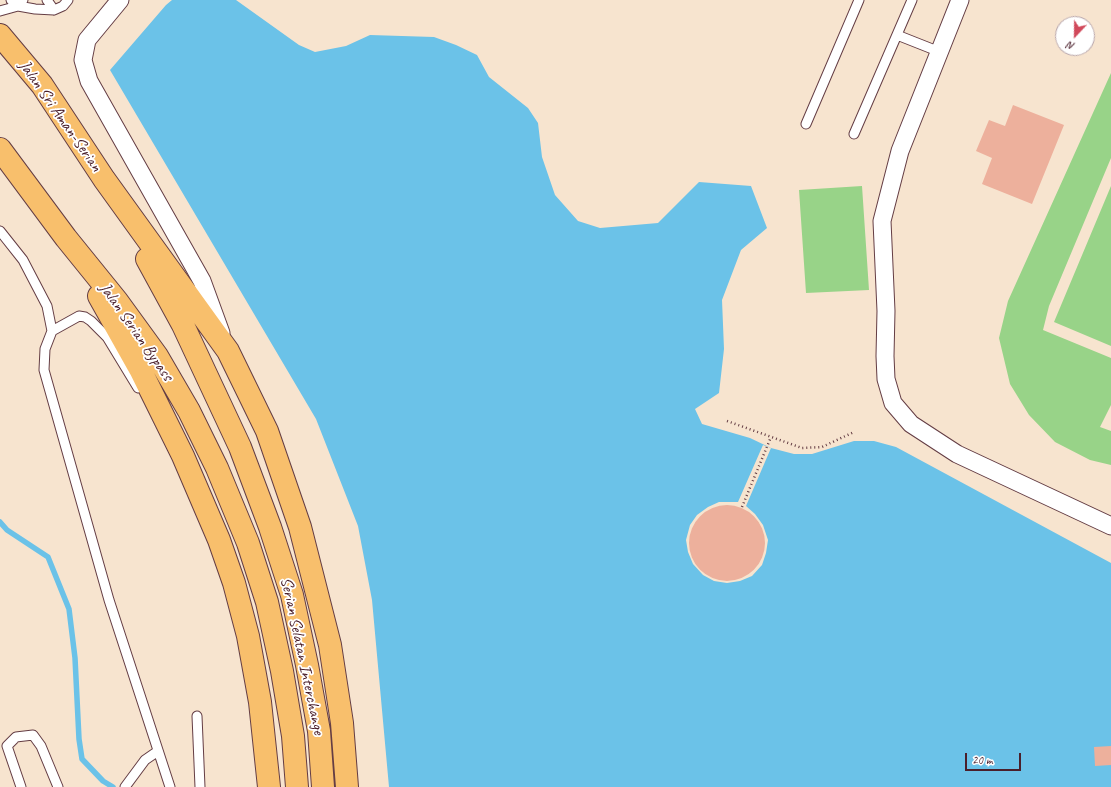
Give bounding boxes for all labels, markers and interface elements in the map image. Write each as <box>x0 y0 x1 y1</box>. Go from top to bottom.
north arrow <box>1055 16 1095 56</box>
text: N <box>1065 38 1077 54</box>
street label: Jalan Sri Aman-Serian <box>14 56 106 176</box>
street label: Jalan Serian Bypass <box>95 279 177 385</box>
street label: Serian Selatan Interchange <box>275 575 329 737</box>
scale bar <box>967 745 1023 771</box>
text: 20 m <box>972 752 992 768</box>

